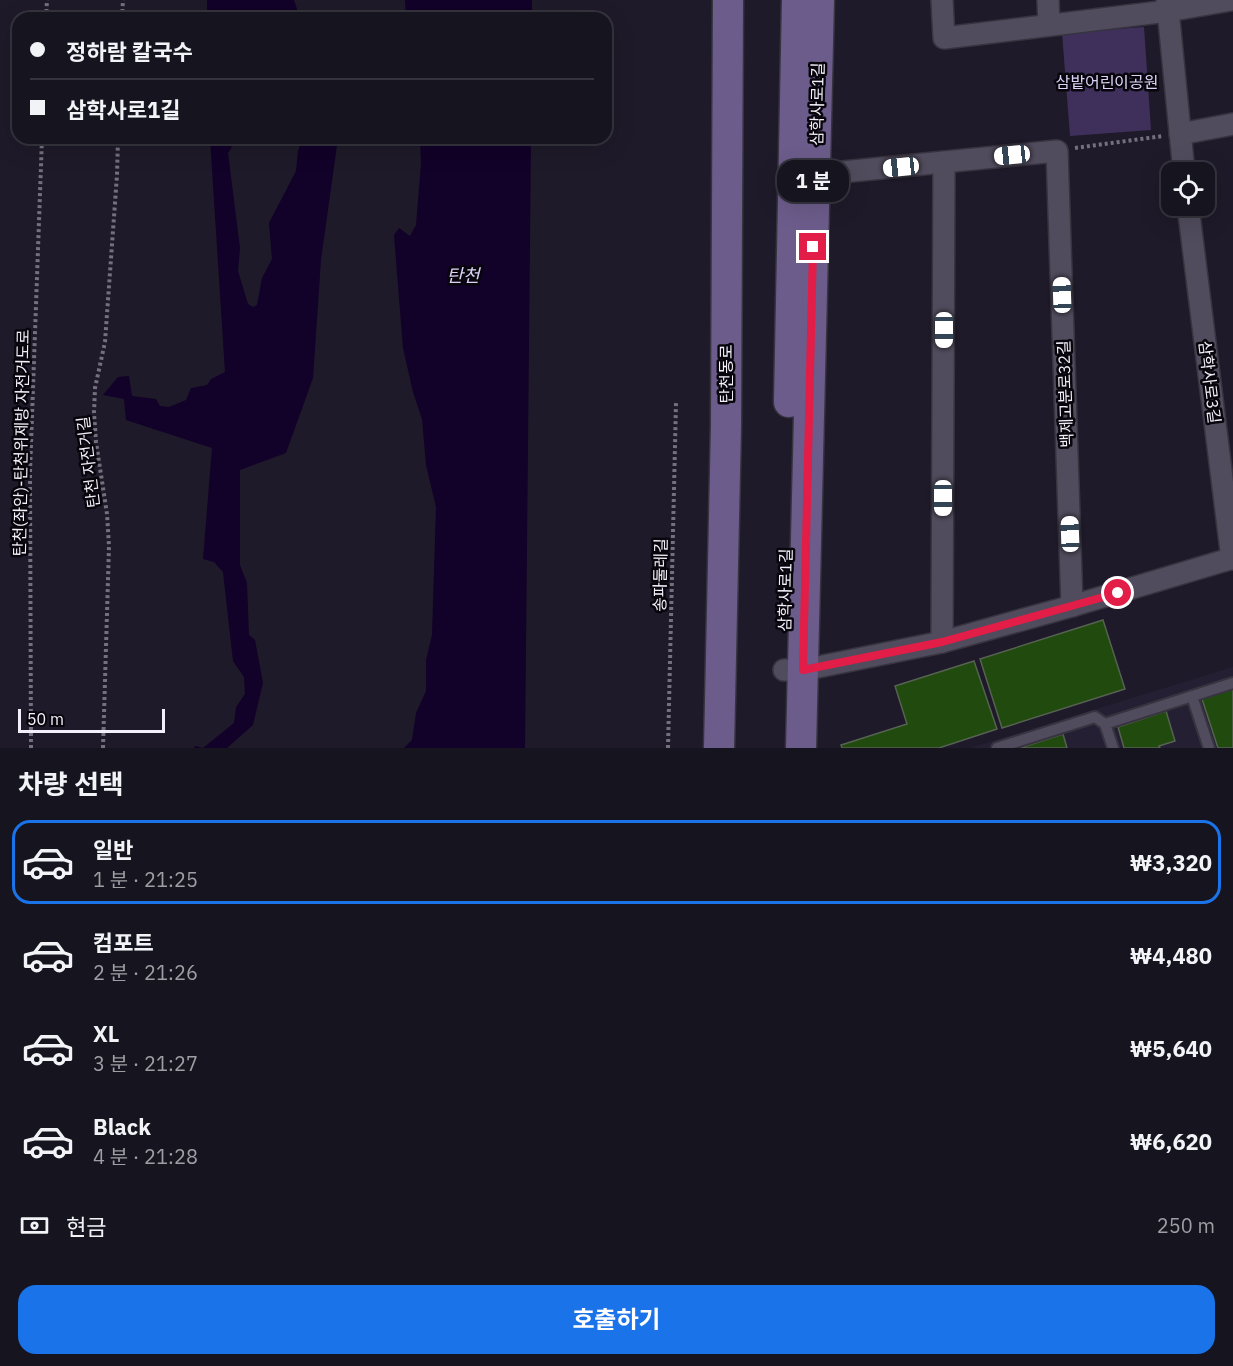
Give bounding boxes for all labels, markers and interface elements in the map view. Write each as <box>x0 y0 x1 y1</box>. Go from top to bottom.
text: 정하람 칼국수 <box>66 37 193 66</box>
street label: 삼학사로1길 <box>806 62 828 146</box>
park label: 삼밭어린이공원 <box>1055 72 1159 92</box>
text: 삼학사로1길 <box>66 95 180 124</box>
car <box>993 144 1031 166</box>
car <box>882 156 920 178</box>
callout: 1 분 <box>777 160 849 202</box>
map controls <box>1161 162 1215 216</box>
button: locate <box>1161 162 1215 216</box>
text: 1 분 <box>795 167 831 194</box>
route end <box>799 233 826 260</box>
water label: 탄천 <box>446 264 482 287</box>
car <box>1052 277 1072 313</box>
car <box>935 312 953 348</box>
street label: 탄천(좌안)-탄천위제방 자전거도로 <box>9 329 33 557</box>
street label: 삼학사로3길 <box>1195 339 1225 425</box>
street label: 백제고분로32길 <box>1053 340 1077 448</box>
street label: 탄천동로 <box>716 344 736 403</box>
street label: 탄천 자전거길 <box>72 415 104 509</box>
car <box>934 480 952 516</box>
car <box>1060 516 1080 552</box>
street label: 송파둘레길 <box>649 538 671 612</box>
street label: 삼학사로1길 <box>774 548 796 632</box>
route start <box>1104 579 1131 606</box>
scale bar <box>18 706 165 734</box>
text: 50 m <box>27 709 64 729</box>
text: 차량 선택 <box>18 766 124 801</box>
icon: car <box>21 835 75 889</box>
text: 일반 <box>93 835 133 864</box>
text: ₩3,320 <box>1130 848 1212 877</box>
text: 1 분 · 21:25 <box>93 866 198 893</box>
icon: car <box>21 928 75 982</box>
text: 컴포트 <box>93 928 154 957</box>
text: ₩4,480 <box>1130 941 1212 970</box>
text: 2 분 · 21:26 <box>93 959 198 986</box>
text: XL <box>93 1019 119 1048</box>
icon: car <box>21 1021 75 1075</box>
text: ₩5,640 <box>1130 1034 1212 1063</box>
text: 3 분 · 21:27 <box>93 1050 198 1077</box>
text: Black <box>93 1112 151 1141</box>
icon: car <box>21 1114 75 1168</box>
text: ₩6,620 <box>1130 1127 1212 1156</box>
text: 4 분 · 21:28 <box>93 1143 198 1170</box>
icon: cash <box>18 1209 51 1242</box>
text: 현금 <box>66 1212 106 1241</box>
text: 250 m <box>1157 1212 1215 1239</box>
button: 호출하기 <box>18 1285 1215 1354</box>

